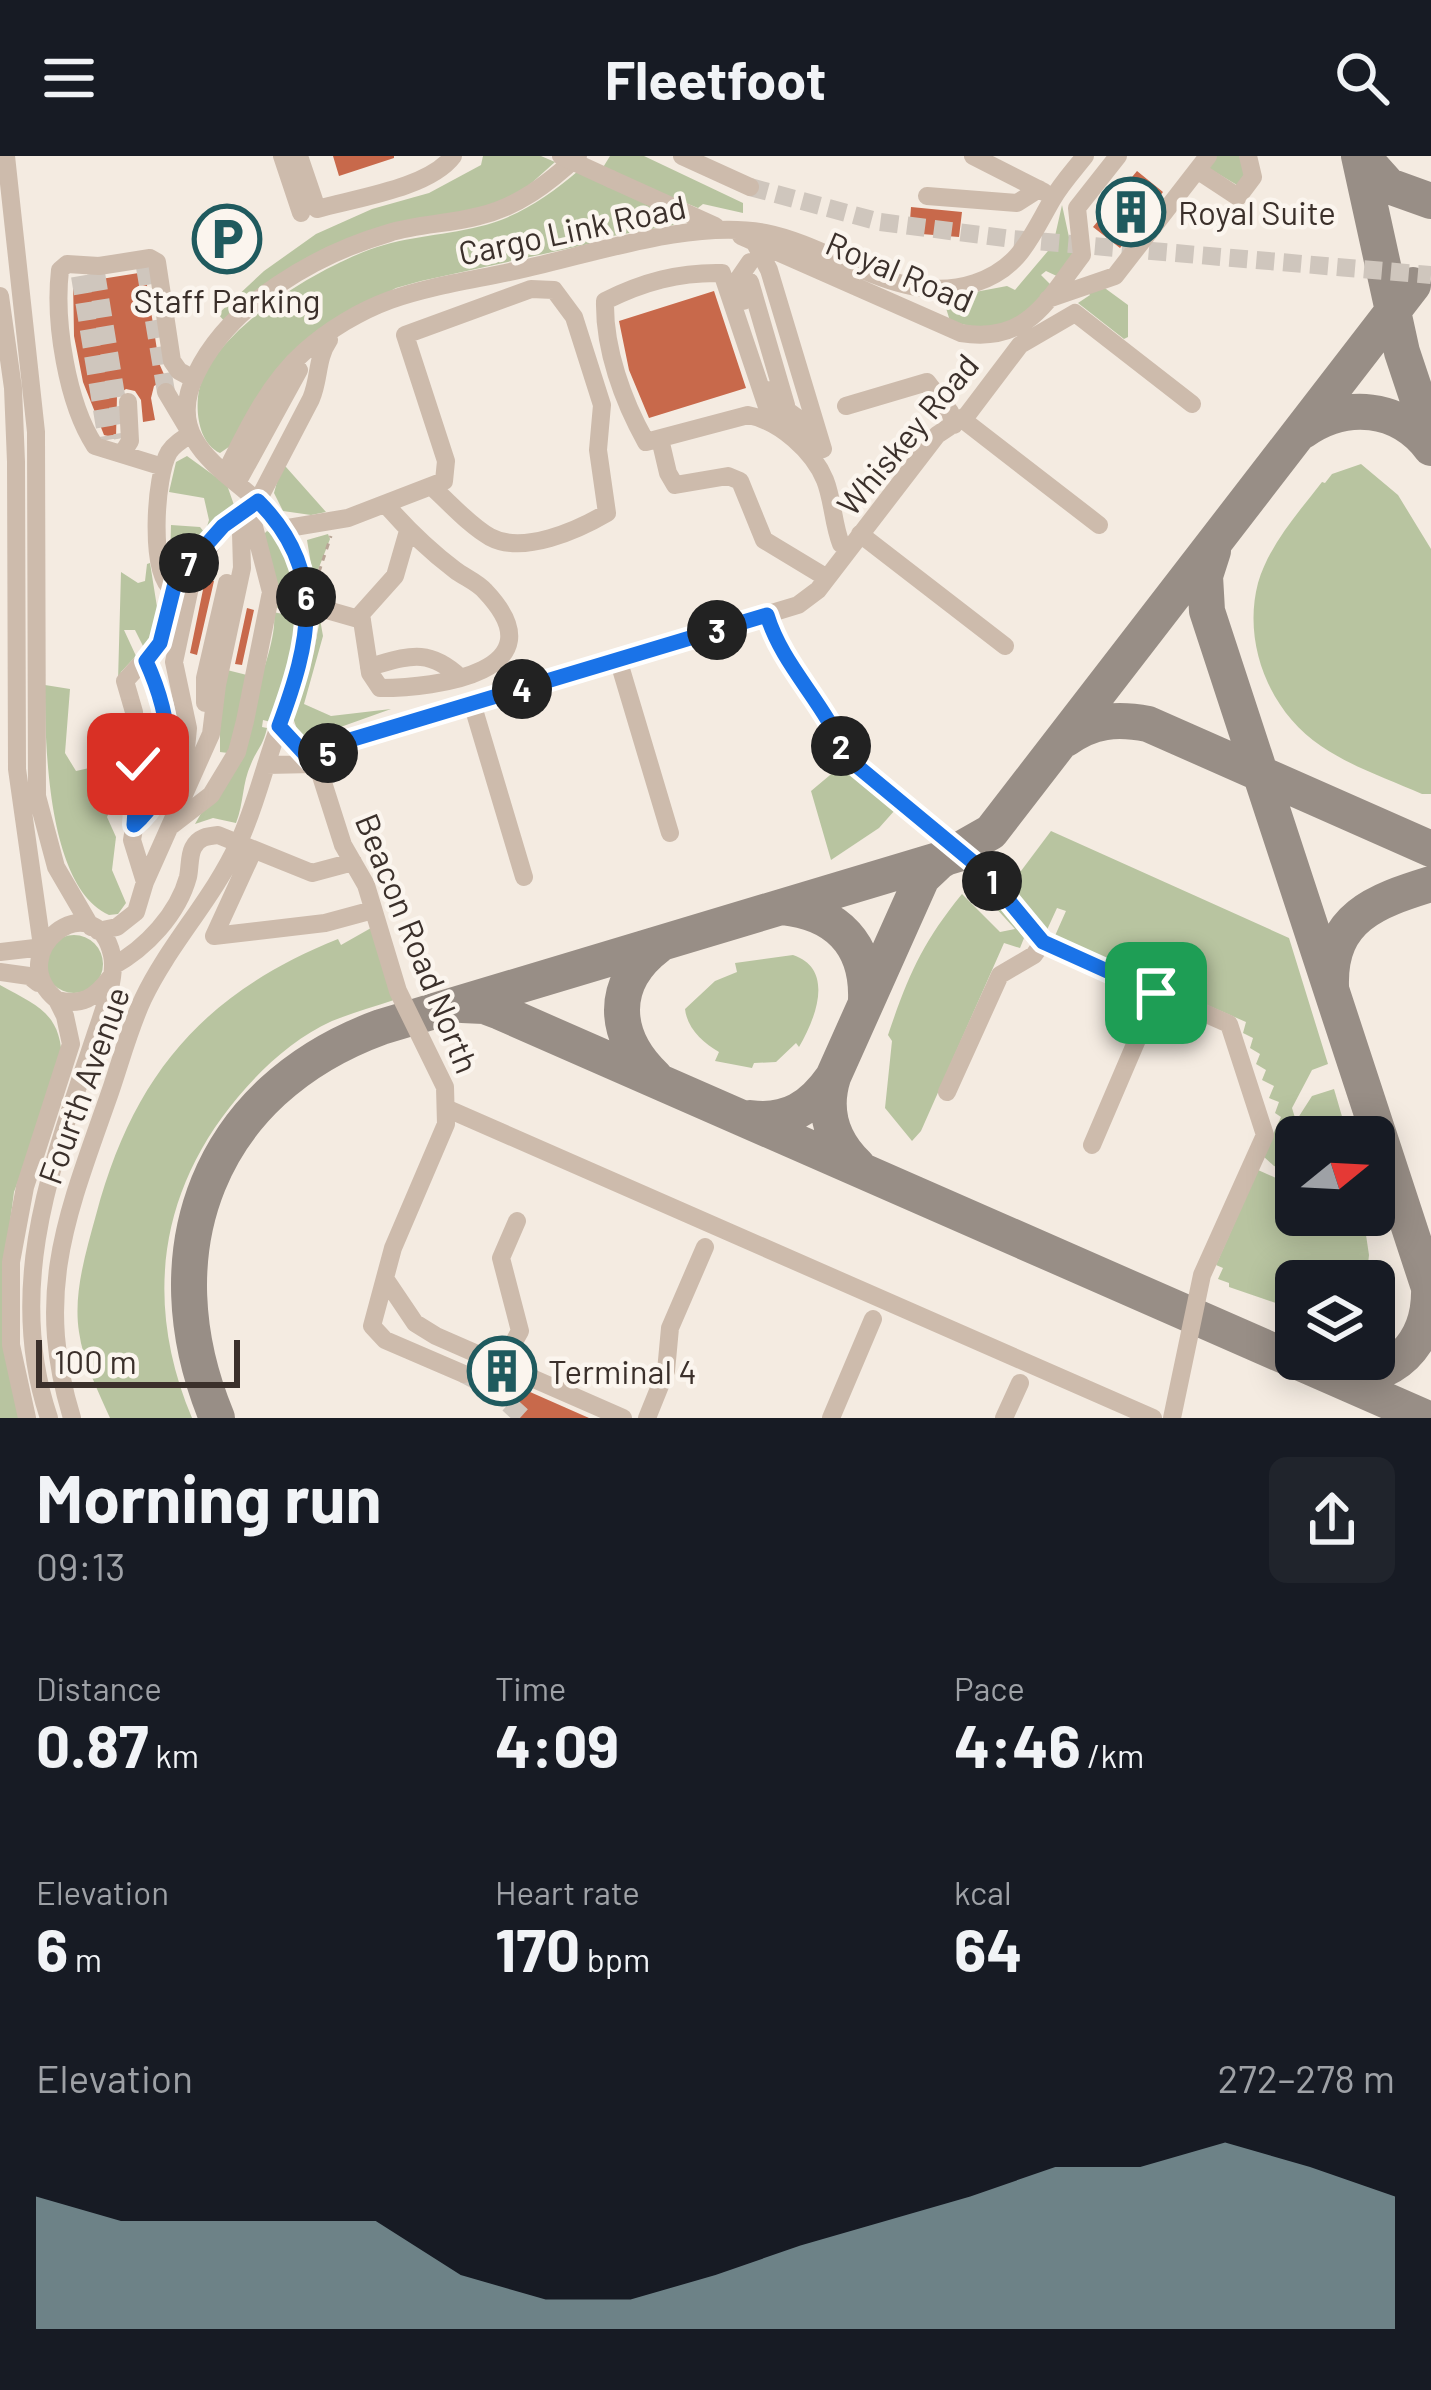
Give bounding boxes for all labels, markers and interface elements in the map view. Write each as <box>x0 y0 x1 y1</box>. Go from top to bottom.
icon: menu <box>36 45 102 111</box>
icon: search <box>1329 45 1395 111</box>
text: Fleetfoot <box>605 46 826 111</box>
building icon: Royal Suite <box>1096 177 1166 247</box>
street label: Cargo Link Road <box>455 185 689 273</box>
place label: Royal Suite <box>1178 192 1336 232</box>
parking icon: Staff Parking <box>192 204 262 274</box>
street label: Royal Road <box>820 222 980 320</box>
place label: Staff Parking <box>134 280 320 320</box>
street label: Whiskey Road <box>828 345 986 523</box>
pin: 7 <box>159 533 219 593</box>
text: 7 <box>181 543 197 583</box>
pin: 6 <box>276 567 336 627</box>
text: 6 <box>297 577 315 617</box>
pin: 3 <box>687 600 747 660</box>
text: 3 <box>708 610 726 650</box>
pin: 4 <box>492 659 552 719</box>
text: 4 <box>512 669 532 709</box>
pin <box>87 713 189 815</box>
pin: 2 <box>811 716 871 776</box>
pin: 5 <box>298 723 358 783</box>
text: 2 <box>832 726 850 766</box>
icon: check <box>105 731 171 797</box>
text: 5 <box>319 733 337 773</box>
street label: Beacon Road North <box>348 807 488 1079</box>
pin: 1 <box>962 851 1022 911</box>
text: 1 <box>986 861 998 901</box>
pin <box>1105 942 1207 1044</box>
icon: arrive <box>1123 960 1189 1026</box>
street label: Fourth Avenue <box>29 981 137 1189</box>
north arrow <box>1275 1116 1395 1236</box>
map controls <box>1275 1116 1395 1380</box>
button: layers <box>1275 1260 1395 1380</box>
scale bar <box>36 1334 240 1387</box>
building icon: Terminal 4 <box>467 1336 537 1406</box>
text: 100 m <box>54 1341 137 1381</box>
place label: Terminal 4 <box>548 1351 697 1391</box>
text: Morning run <box>36 1457 382 1536</box>
button: share <box>1269 1457 1395 1583</box>
text: 09:13 <box>36 1542 125 1589</box>
text: Distance <box>36 1668 162 1708</box>
text: Time <box>495 1668 566 1708</box>
text: Pace <box>954 1668 1025 1708</box>
text: 0.87 <box>36 1708 149 1780</box>
text: 4:09 <box>495 1708 619 1780</box>
text: 4:46 <box>954 1708 1081 1780</box>
text: km <box>149 1735 199 1775</box>
text: /km <box>1081 1735 1144 1775</box>
text: Elevation <box>36 1872 169 1912</box>
text: Heart rate <box>495 1872 640 1912</box>
text: kcal <box>954 1872 1012 1912</box>
text: 6 <box>36 1912 68 1984</box>
text: 170 <box>495 1912 580 1984</box>
text: 64 <box>954 1912 1023 1984</box>
text: m <box>68 1939 102 1979</box>
text: bpm <box>580 1939 650 1979</box>
text: Elevation <box>36 2054 193 2101</box>
text: 272–278 m <box>1217 2054 1395 2101</box>

